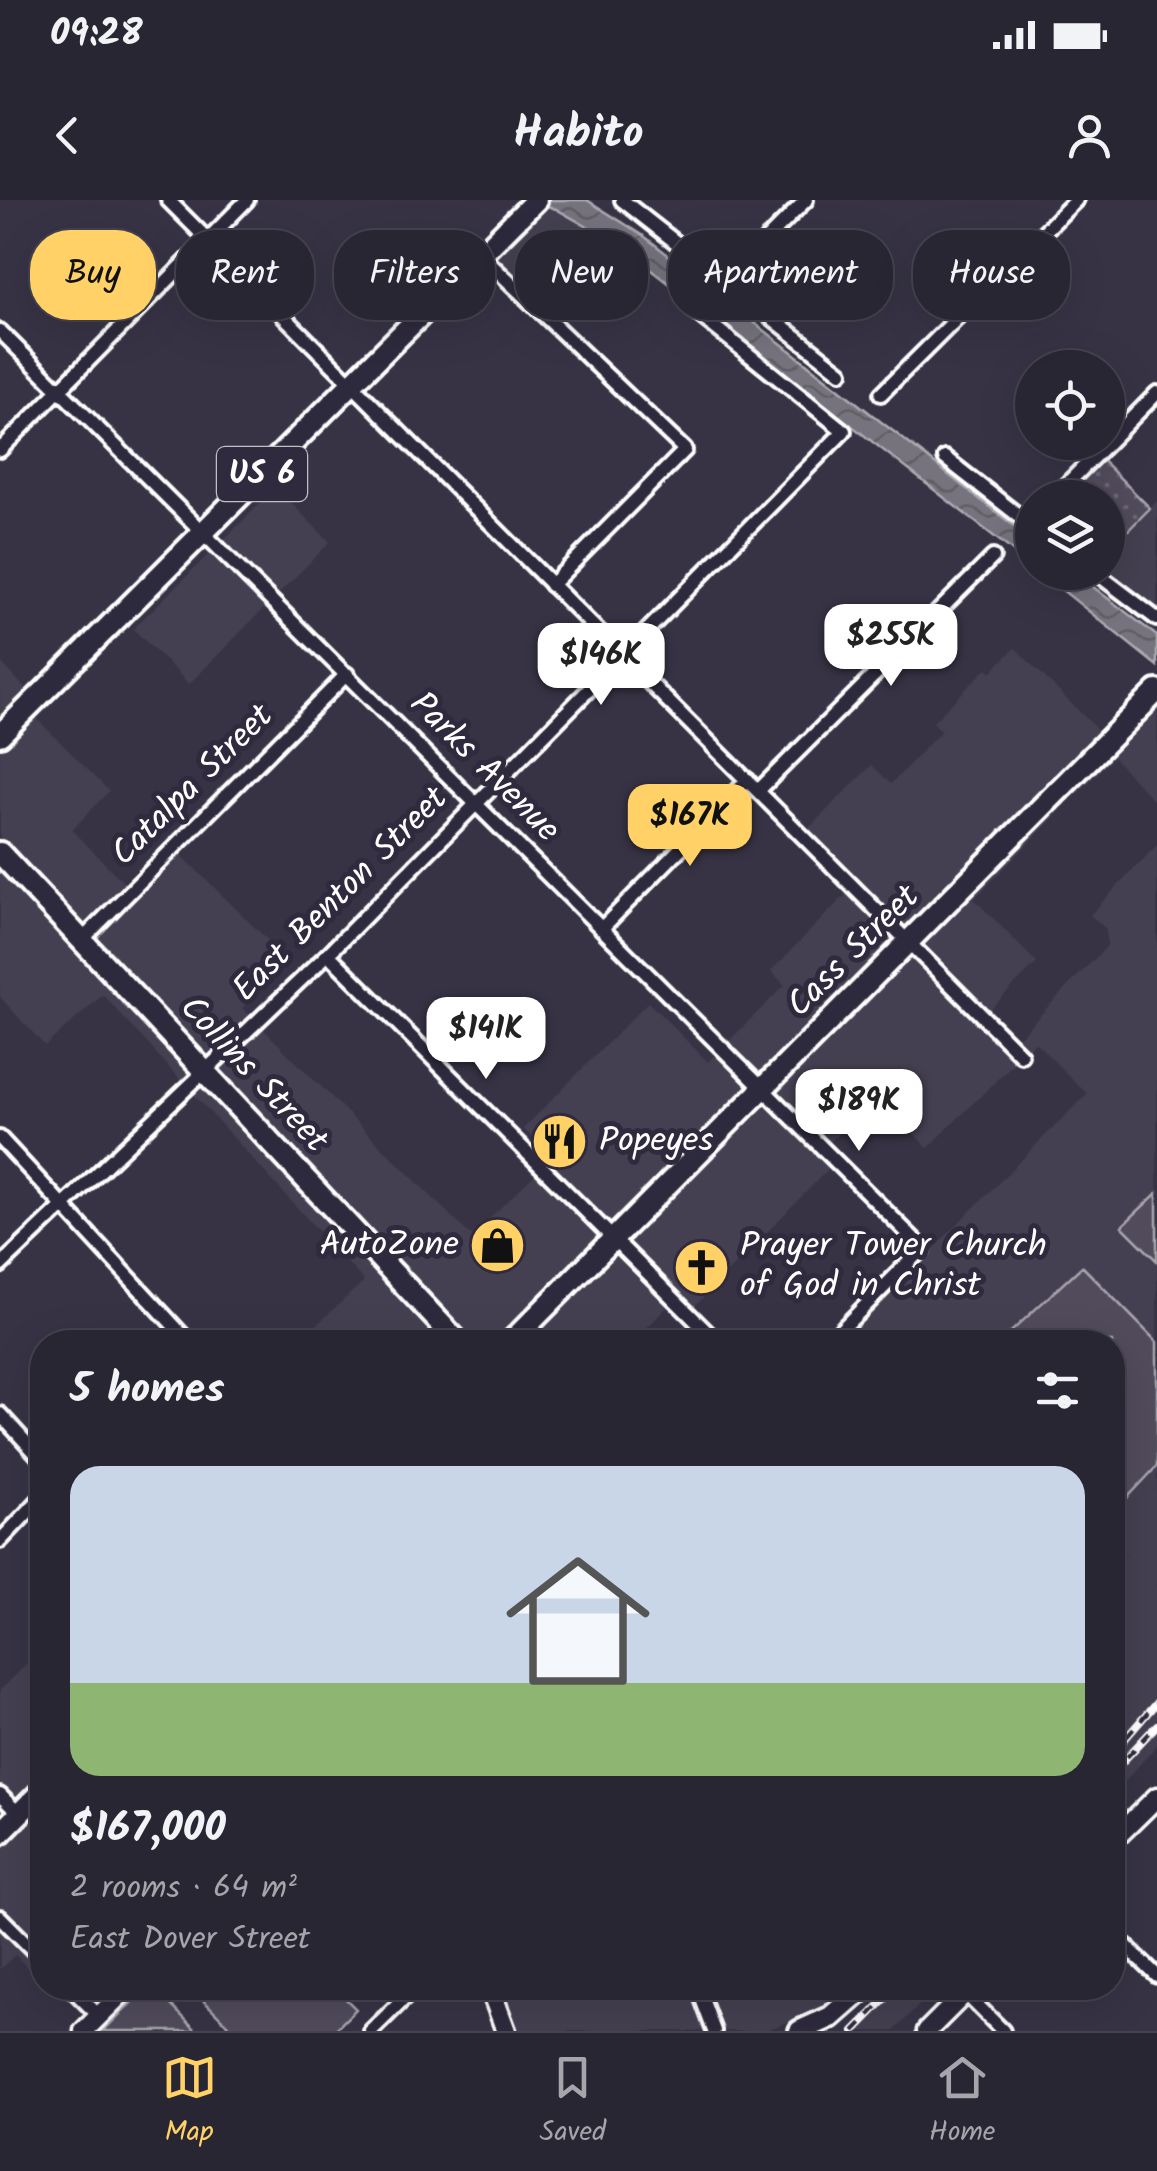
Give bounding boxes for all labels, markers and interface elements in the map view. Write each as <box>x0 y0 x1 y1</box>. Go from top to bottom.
text: 09:28 <box>50 5 143 65</box>
text: Habito <box>513 99 644 171</box>
icon: back <box>40 108 95 163</box>
icon: person <box>1062 108 1117 163</box>
chip: Buy <box>30 230 156 320</box>
chip: Rent <box>176 230 314 320</box>
chip: Filters <box>334 230 495 320</box>
chip: New <box>515 230 648 320</box>
chip: Apartment <box>668 230 893 320</box>
chip: House <box>913 230 1070 320</box>
map controls <box>1015 350 1125 590</box>
button: locate <box>1015 350 1125 460</box>
road number: US 6 <box>217 447 307 501</box>
button: layers <box>1015 480 1125 590</box>
pin: $255K <box>821 604 961 689</box>
text: $255K <box>846 611 936 662</box>
pin: $146K <box>531 623 671 708</box>
text: $146K <box>560 630 642 681</box>
street label: Parks Avenue <box>395 679 573 857</box>
street label: Catalpa Street <box>98 691 288 881</box>
street label: East Benton Street <box>220 773 463 1016</box>
pin: $167K <box>620 784 760 869</box>
text: $167K <box>650 791 730 842</box>
street label: Cass Street <box>774 872 934 1032</box>
street label: Collins Street <box>165 983 342 1167</box>
pin: $141K <box>416 997 556 1082</box>
text: $141K <box>449 1004 523 1055</box>
pin: $189K <box>789 1069 929 1154</box>
text: $189K <box>818 1076 900 1127</box>
restaurant icon: Popeyes <box>530 1112 590 1172</box>
place label: Popeyes <box>599 1114 714 1170</box>
shop icon: AutoZone <box>468 1216 528 1276</box>
place label: AutoZone <box>320 1218 459 1274</box>
place label: Prayer Tower Church of God in Christ <box>740 1219 1047 1315</box>
church icon: Prayer Tower Church of God in Christ <box>671 1237 731 1297</box>
text: 5 homes <box>70 1357 225 1424</box>
icon: filters <box>1030 1363 1085 1418</box>
icon: home <box>488 1531 668 1711</box>
text: $167,000 <box>70 1796 226 1863</box>
text: 2 rooms · 64 m² <box>70 1863 297 1914</box>
text: East Dover Street <box>70 1914 310 1965</box>
tab: Map <box>162 2050 217 2155</box>
tab: Saved <box>540 2050 606 2155</box>
tab: Home <box>929 2050 995 2155</box>

